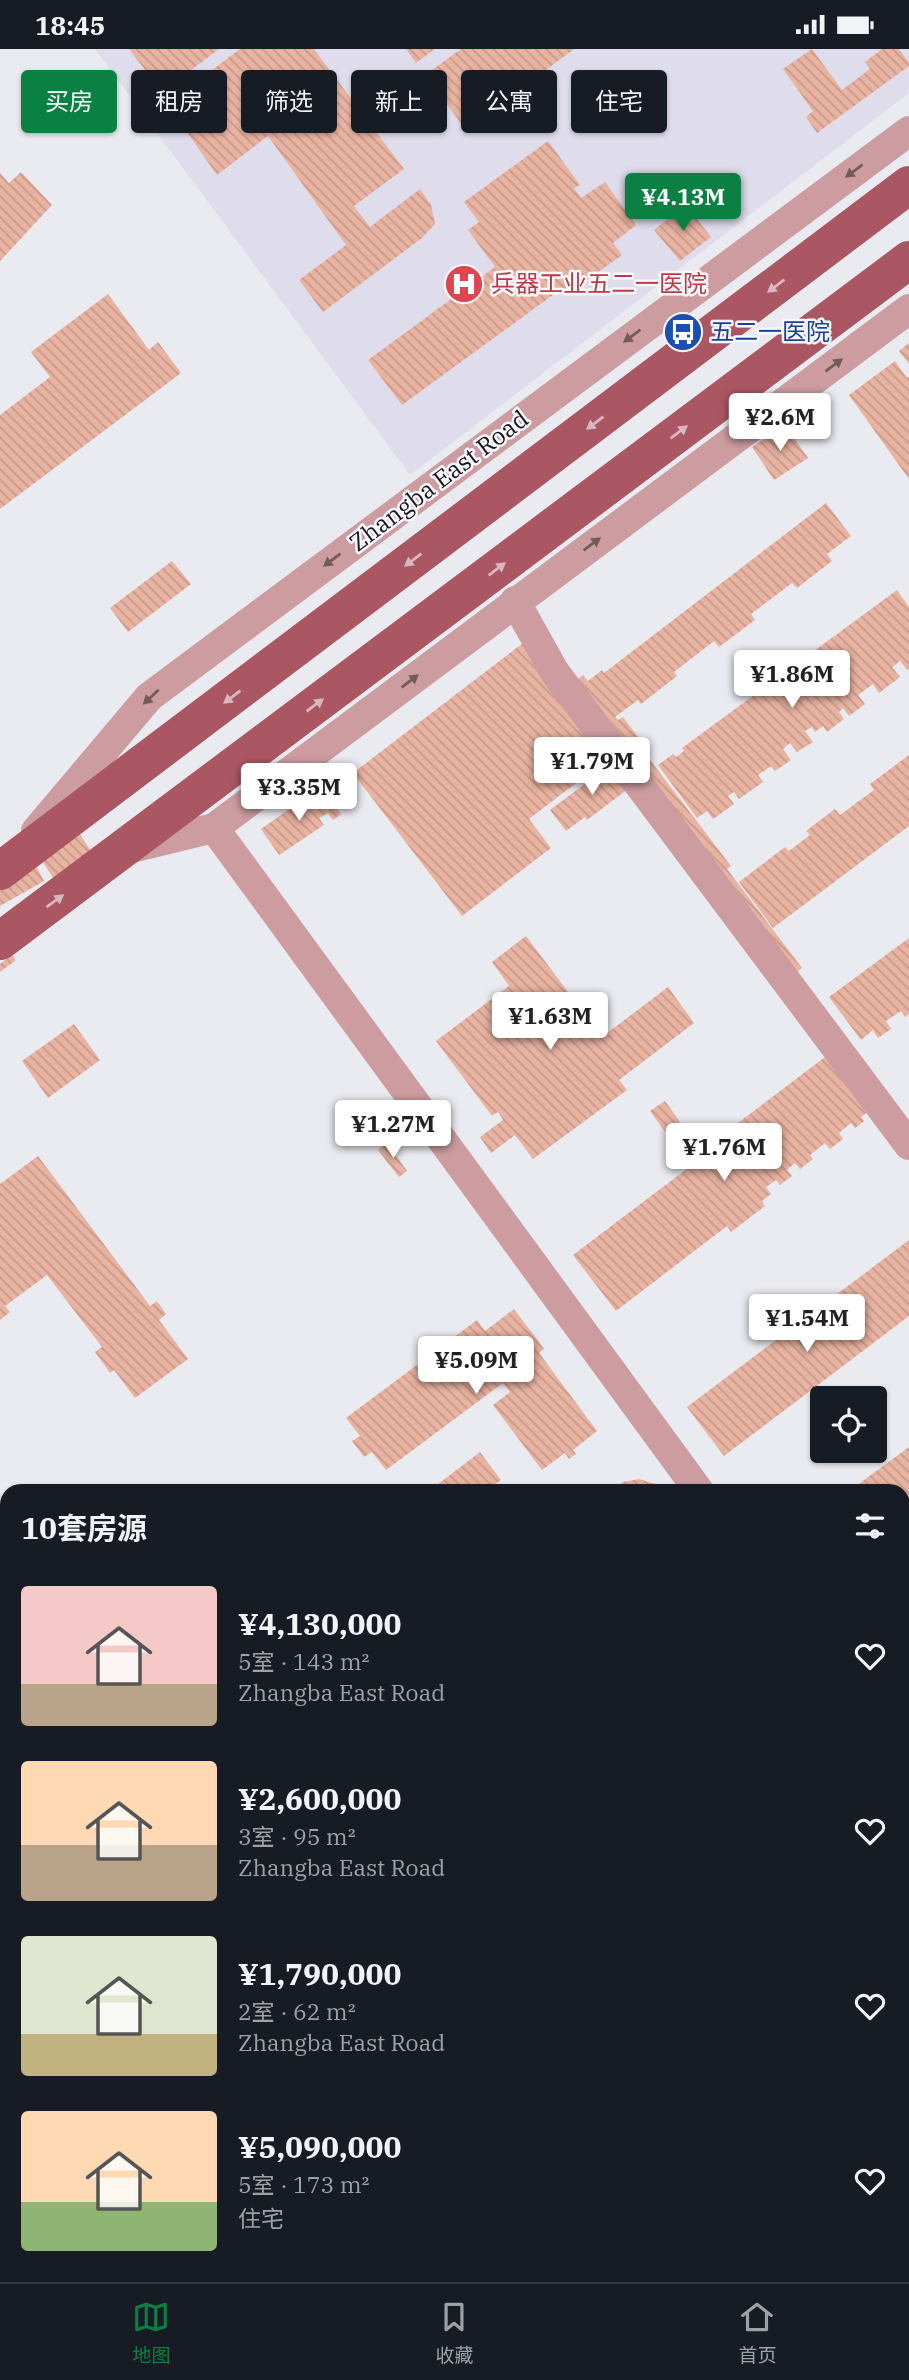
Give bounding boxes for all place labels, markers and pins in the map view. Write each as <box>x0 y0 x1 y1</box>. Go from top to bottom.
pin: ¥4.13M <box>626 173 740 233</box>
hospital icon: 兵器工业五二一医院 <box>443 263 485 305</box>
place label: 兵器工业五二一医院 <box>491 267 707 299</box>
bus stop icon: 五二一医院 <box>662 311 704 353</box>
place label: 五二一医院 <box>710 315 830 347</box>
pin: ¥2.6M <box>731 393 829 453</box>
pin: ¥1.86M <box>735 651 849 710</box>
pin: ¥1.79M <box>535 737 649 797</box>
pin: ¥3.35M <box>242 763 356 823</box>
pin: ¥1.63M <box>493 993 607 1052</box>
pin: ¥1.27M <box>336 1101 450 1160</box>
pin: ¥1.76M <box>667 1123 781 1183</box>
pin: ¥1.54M <box>750 1295 864 1354</box>
pin: ¥5.09M <box>419 1337 533 1396</box>

